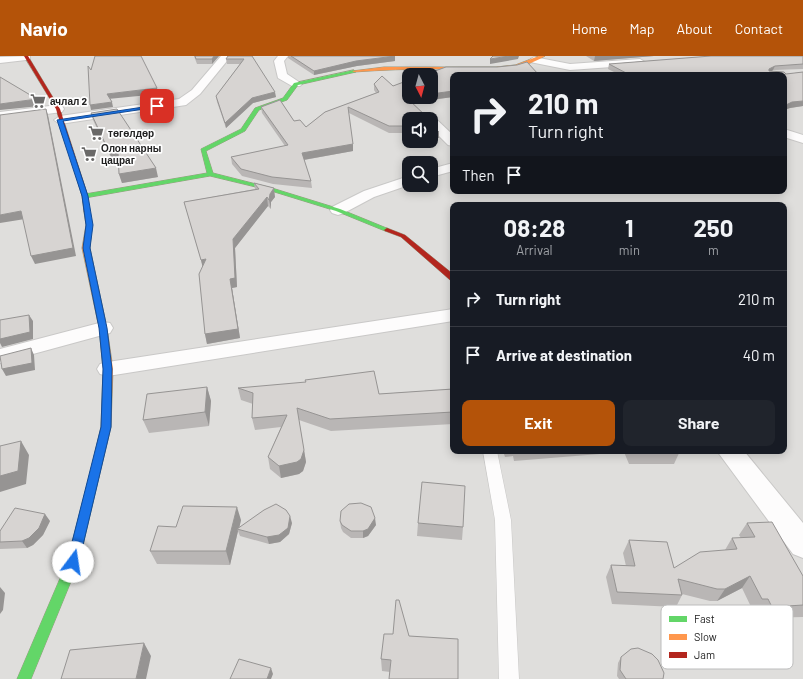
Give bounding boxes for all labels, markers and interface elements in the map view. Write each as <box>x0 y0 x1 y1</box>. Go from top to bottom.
text: Navio <box>20 17 68 40</box>
text: Home <box>572 20 608 37</box>
text: Map <box>630 20 654 37</box>
text: About <box>676 20 713 37</box>
text: Contact <box>735 20 783 37</box>
north arrow <box>402 68 438 104</box>
map controls <box>402 68 438 192</box>
text: 210 m <box>528 86 598 120</box>
icon: right <box>462 88 514 140</box>
pin <box>140 89 174 123</box>
supermarket icon: ачлал 2 <box>29 92 47 110</box>
place label: ачлал 2 <box>50 95 87 107</box>
icon: arrive <box>146 95 168 117</box>
button: sound <box>402 112 438 148</box>
text: Turn right <box>528 120 604 142</box>
supermarket icon: төгөлдөр <box>87 124 105 142</box>
place label: төгөлдөр <box>108 127 154 139</box>
place label: Олон нарны цацраг <box>101 142 161 166</box>
supermarket icon: Олон нарны цацраг <box>80 145 98 163</box>
button: search <box>402 156 438 192</box>
icon: arrive <box>503 164 525 186</box>
text: Then <box>462 166 495 184</box>
text: 08:28 <box>504 213 565 242</box>
text: 1 <box>625 213 634 242</box>
text: 250 <box>693 213 733 242</box>
text: Arrival <box>516 242 553 258</box>
text: min <box>619 242 640 258</box>
text: m <box>708 242 719 258</box>
icon: right <box>462 288 484 310</box>
text: Turn right <box>496 290 561 308</box>
text: 210 m <box>738 290 775 308</box>
icon: arrive <box>462 344 484 366</box>
text: Arrive at destination <box>496 346 632 364</box>
text: 40 m <box>743 346 775 364</box>
button: Exit <box>462 400 615 446</box>
button: Share <box>623 400 775 446</box>
position arrow <box>52 541 94 583</box>
legend <box>661 605 793 669</box>
text: Fast <box>694 612 715 625</box>
text: Slow <box>694 630 717 643</box>
text: Jam <box>694 648 715 661</box>

